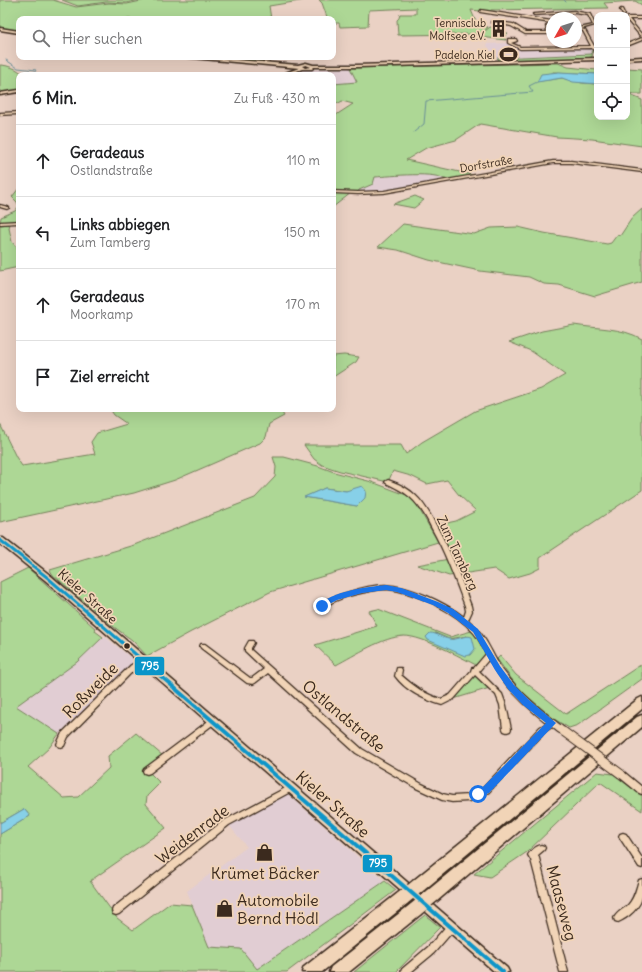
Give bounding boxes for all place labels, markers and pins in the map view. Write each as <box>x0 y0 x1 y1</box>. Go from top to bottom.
place label: Tennisclub Molfsee e.V. <box>429 16 486 43</box>
building icon: Tennisclub Molfsee e.V. <box>489 19 509 39</box>
sports icon: Padelon Kiel <box>498 45 518 65</box>
place label: Padelon Kiel <box>435 48 495 62</box>
unlabelled marker <box>122 641 132 651</box>
shop icon: Krümet Bäcker <box>255 842 275 862</box>
place label: Krümet Bäcker <box>211 863 320 883</box>
place label: Automobile Bernd Hödl <box>237 890 319 928</box>
shop icon: Automobile Bernd Hödl <box>214 899 234 919</box>

